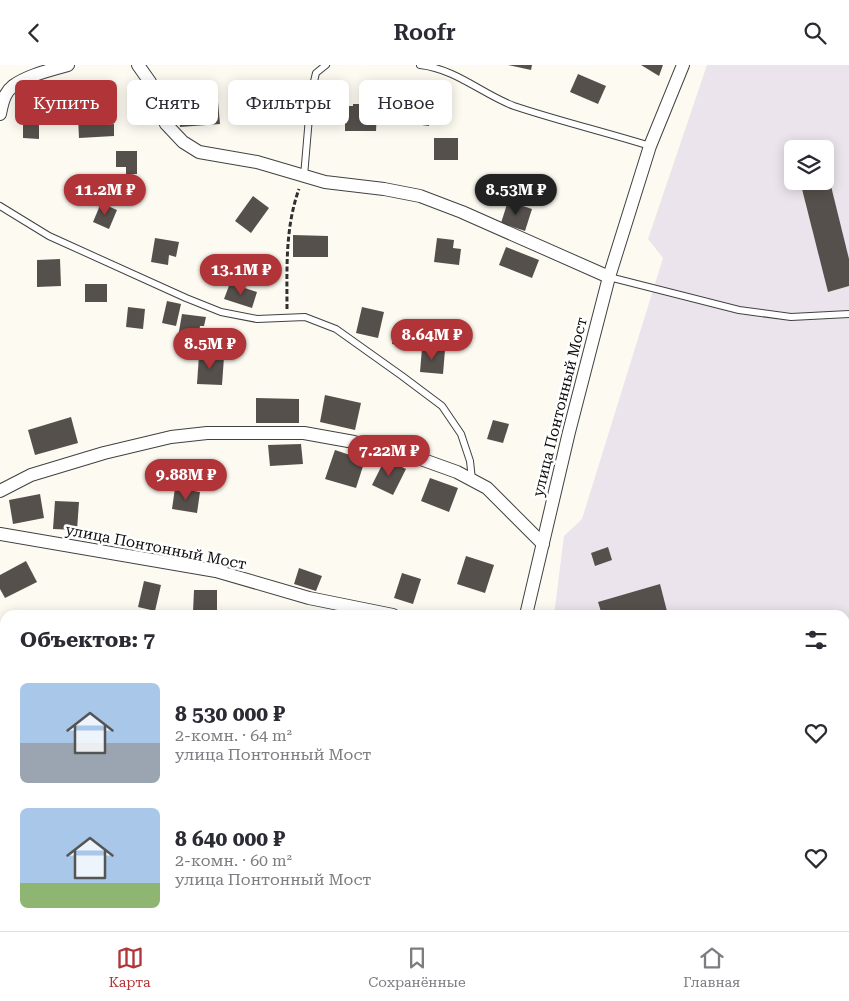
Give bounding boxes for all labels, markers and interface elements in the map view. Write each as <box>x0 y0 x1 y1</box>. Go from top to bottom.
icon: back <box>20 19 48 47</box>
icon: search <box>801 19 829 47</box>
text: Roofr <box>393 20 456 45</box>
chip: Купить <box>15 80 117 125</box>
chip: Снять <box>127 80 218 125</box>
chip: Фильтры <box>228 80 349 125</box>
chip: Новое <box>359 80 452 125</box>
map controls <box>784 140 834 190</box>
button: layers <box>784 140 834 190</box>
pin: 11.2M ₽ <box>59 173 151 216</box>
pin: 8.53M ₽ <box>470 173 562 216</box>
text: 11.2M ₽ <box>75 180 135 199</box>
text: 8.53M ₽ <box>486 180 546 199</box>
pin: 13.1M ₽ <box>195 253 287 296</box>
text: 13.1M ₽ <box>211 260 271 279</box>
street label: улица Понтонный Мост <box>529 315 591 499</box>
pin: 8.64M ₽ <box>386 319 478 361</box>
text: 8.64M ₽ <box>402 325 462 344</box>
pin: 8.5M ₽ <box>169 327 251 370</box>
text: 8.5M ₽ <box>184 334 236 353</box>
pin: 7.22M ₽ <box>343 435 435 477</box>
text: 7.22M ₽ <box>359 441 419 460</box>
pin: 9.88M ₽ <box>140 459 232 501</box>
text: 9.88M ₽ <box>156 465 216 484</box>
street label: улица Понтонный Мост <box>64 521 248 573</box>
icon: filters <box>802 626 830 654</box>
text: Объектов: 7 <box>20 628 155 652</box>
text: 8 530 000 ₽ <box>175 702 285 726</box>
icon: home <box>60 703 120 763</box>
icon: heart <box>802 719 830 747</box>
text: 2-комн. · 64 m² <box>175 726 292 745</box>
text: улица Понтонный Мост <box>175 745 371 764</box>
text: 8 640 000 ₽ <box>175 827 285 851</box>
icon: home <box>60 828 120 888</box>
icon: heart <box>802 844 830 872</box>
text: 2-комн. · 60 m² <box>175 851 292 870</box>
text: улица Понтонный Мост <box>175 870 371 889</box>
tab: Карта <box>109 944 151 990</box>
tab: Сохранённые <box>368 944 466 990</box>
tab: Главная <box>683 944 740 990</box>

